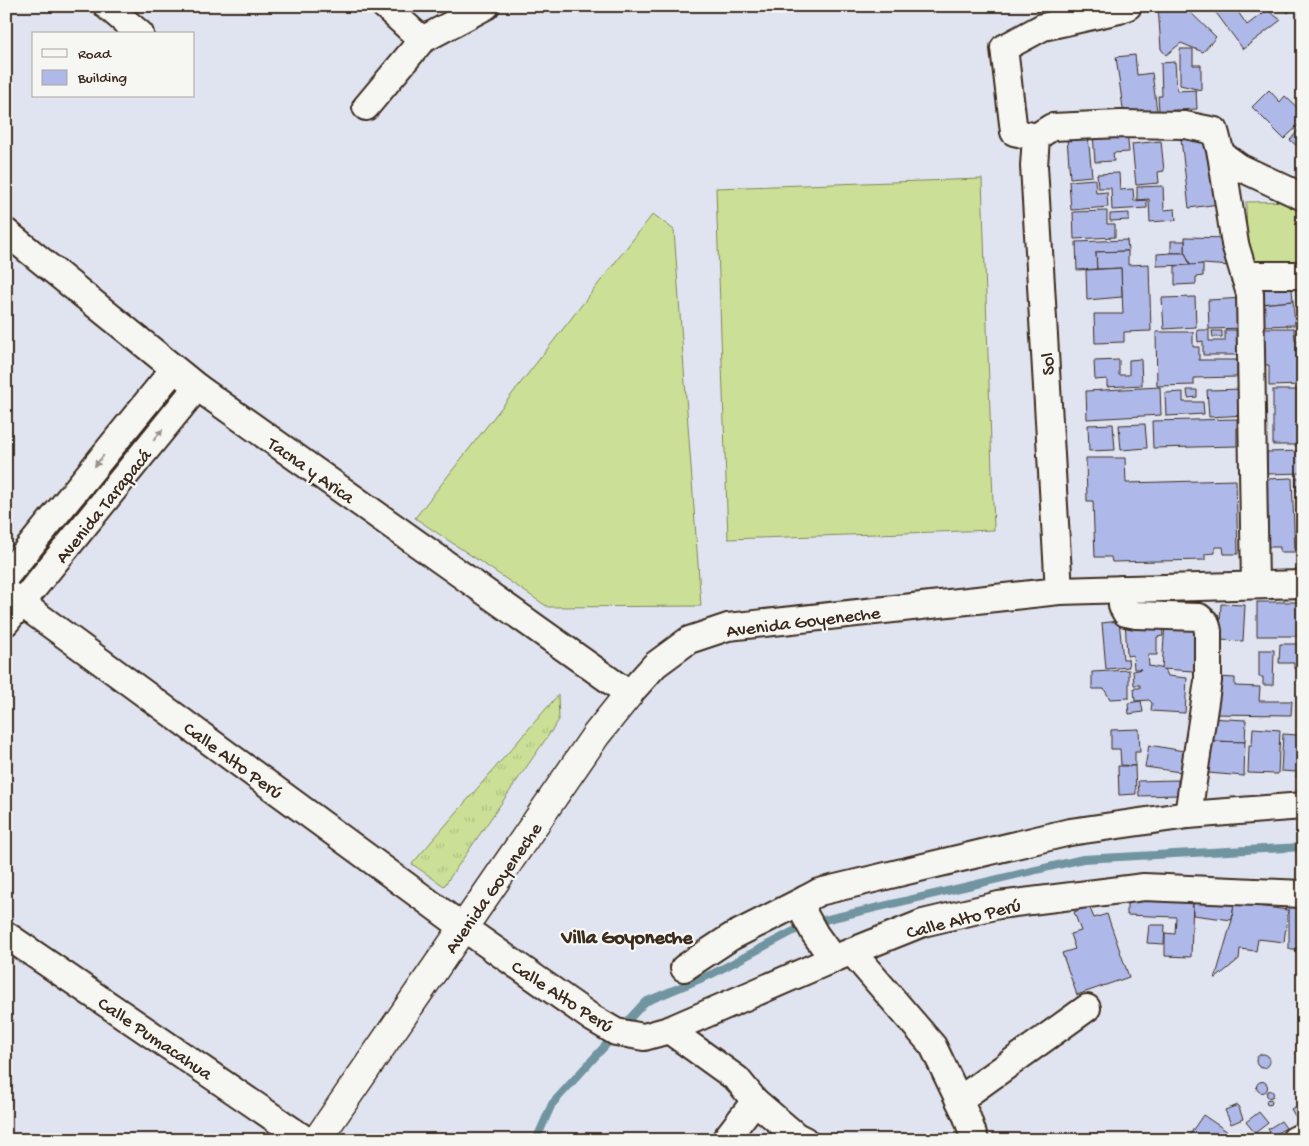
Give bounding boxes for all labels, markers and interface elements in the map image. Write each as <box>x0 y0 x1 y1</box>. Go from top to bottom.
legend <box>32 32 195 98</box>
text: Road <box>78 46 112 64</box>
text: Building <box>77 70 127 88</box>
street label: Sol <box>1037 352 1062 376</box>
one-way arrow <box>153 429 164 442</box>
street label: Tacna y Arica <box>261 433 359 511</box>
street label: Avenida Tarapacá <box>51 444 159 569</box>
one-way arrow <box>94 454 105 467</box>
street label: Avenida Goyeneche <box>725 603 882 644</box>
street label: Calle Alto Perú <box>178 718 286 806</box>
street label: Avenida Goyeneche <box>441 819 549 959</box>
street label: Calle Alto Perú <box>904 895 1023 946</box>
district label: Villa Goyoneche <box>560 928 693 951</box>
street label: Calle Alto Perú <box>506 956 616 1039</box>
street label: Calle Pumacahua <box>92 993 217 1088</box>

